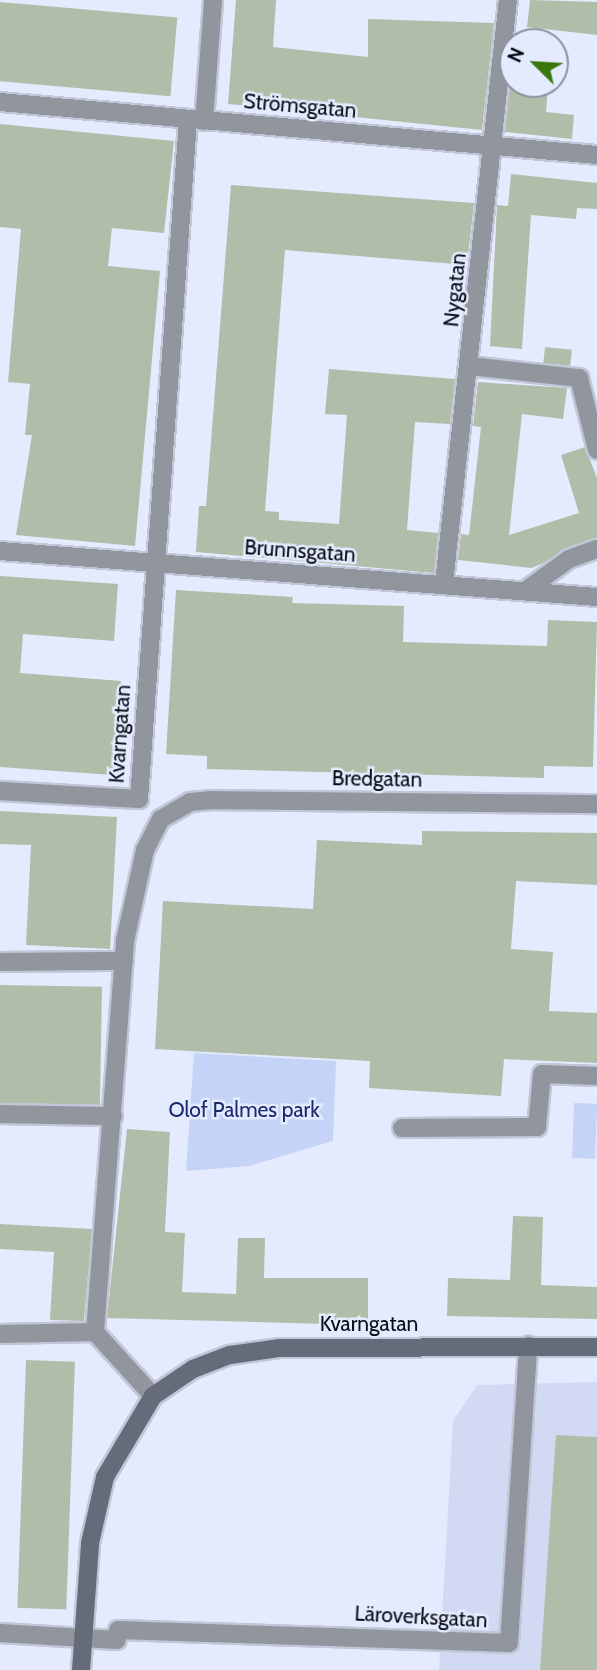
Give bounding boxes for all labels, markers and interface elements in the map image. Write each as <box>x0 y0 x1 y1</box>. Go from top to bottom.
north arrow <box>499 28 569 98</box>
text: N <box>503 44 529 66</box>
street label: Strömsgatan <box>242 89 358 123</box>
street label: Nygatan <box>439 252 471 328</box>
street label: Brunnsgatan <box>244 535 356 567</box>
street label: Kvarngatan <box>104 684 136 784</box>
street label: Bredgatan <box>332 766 422 792</box>
park label: Olof Palmes park <box>168 1097 320 1123</box>
street label: Kvarngatan <box>320 1311 418 1337</box>
street label: Läroverksgatan <box>354 1601 488 1633</box>

